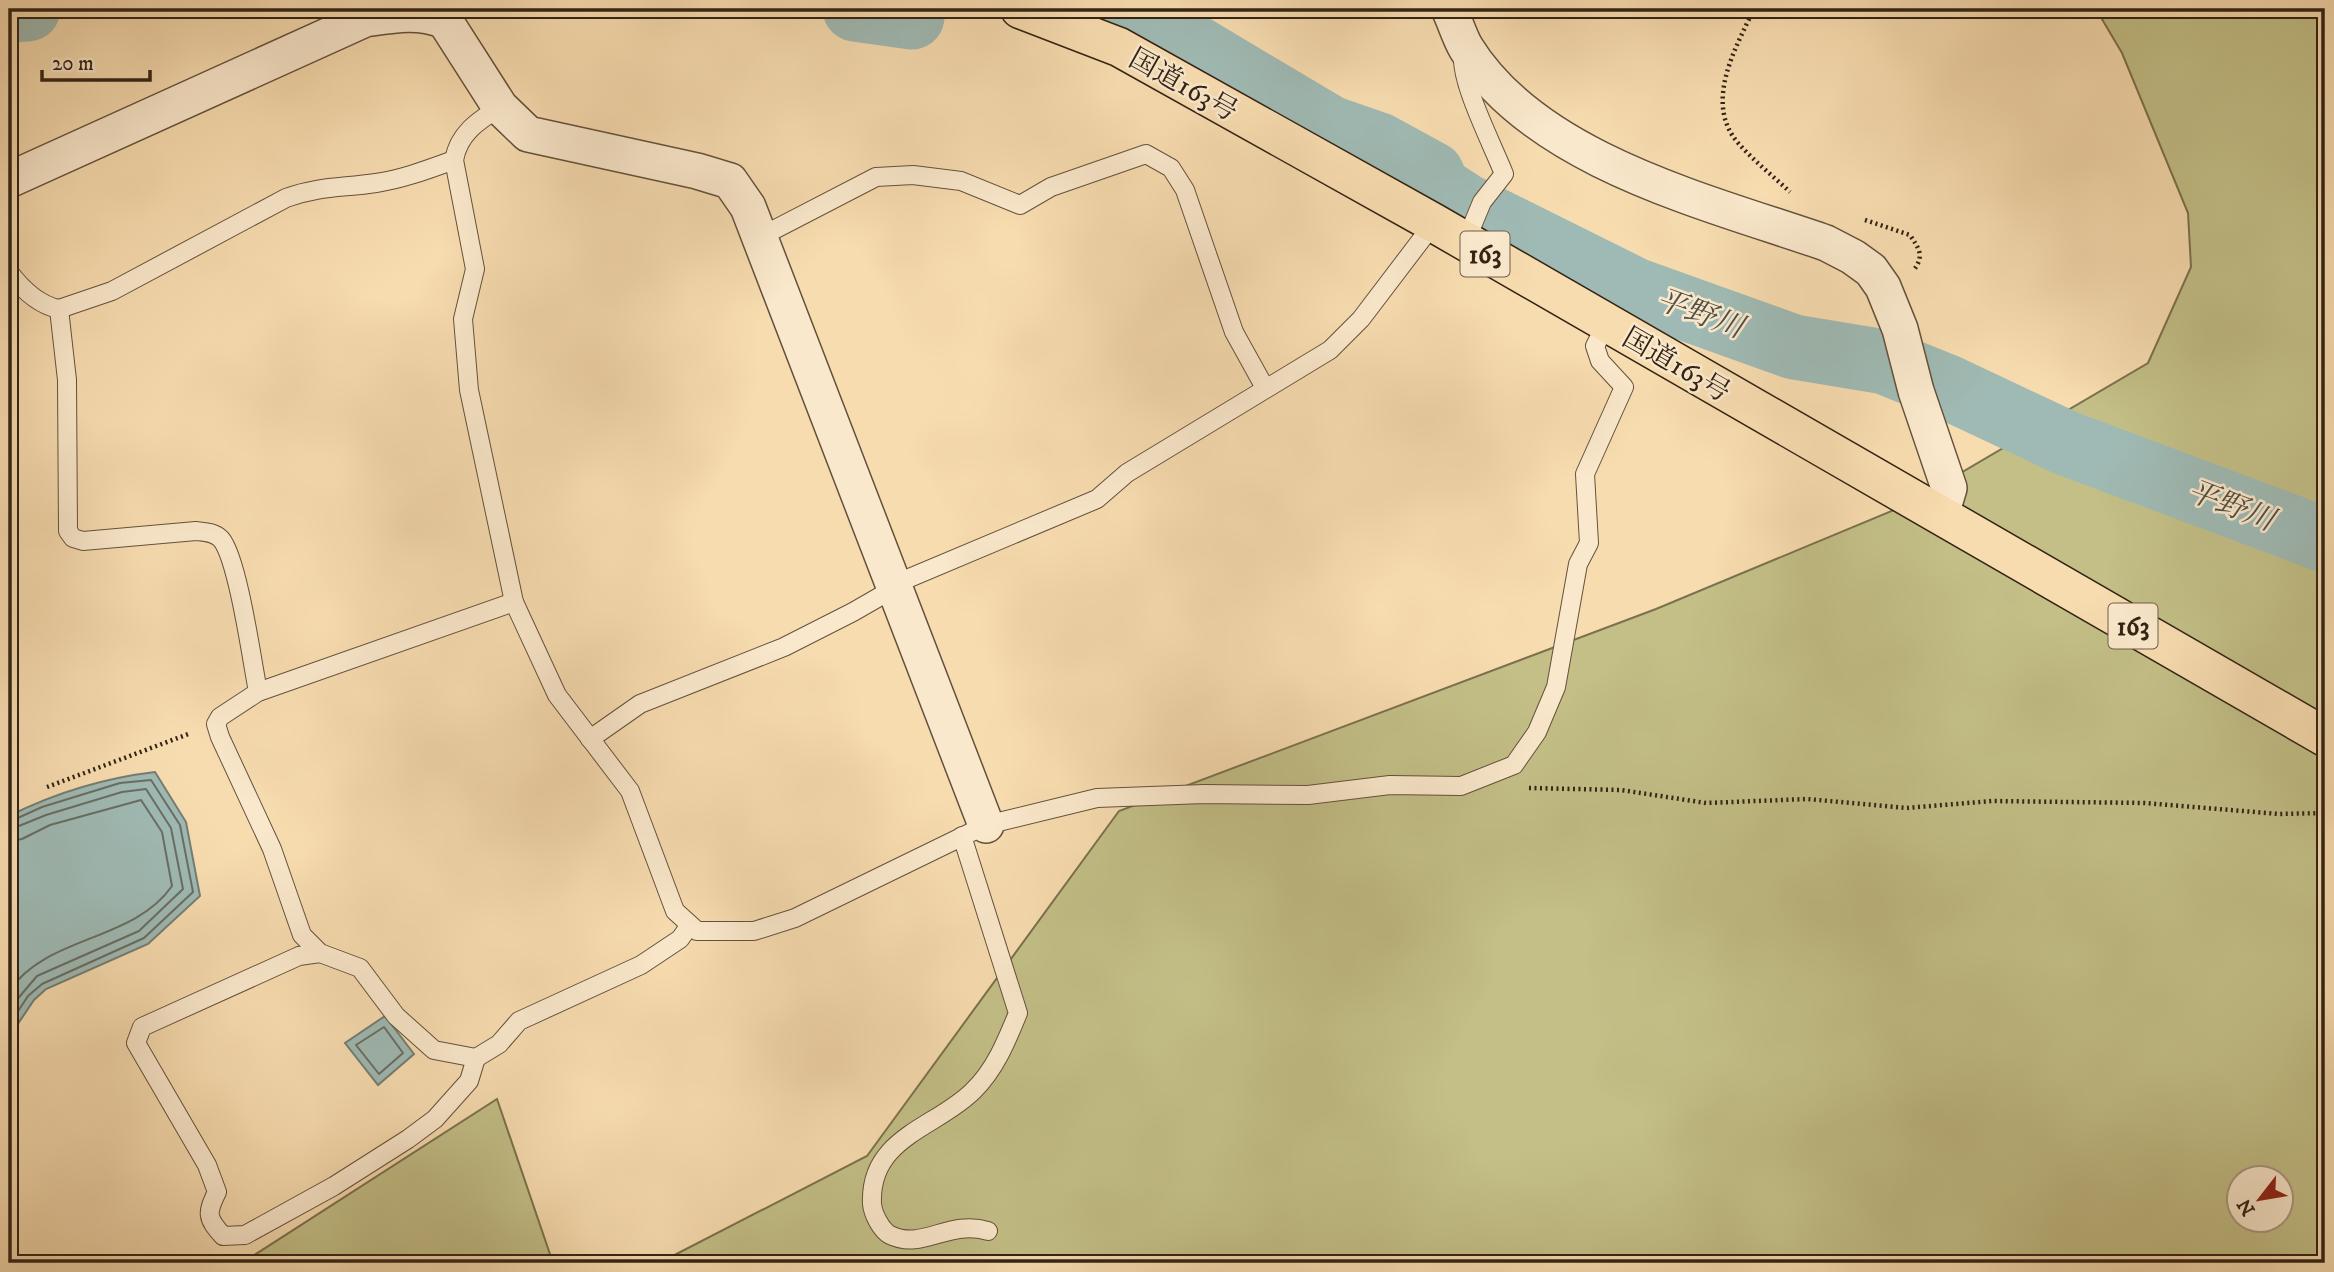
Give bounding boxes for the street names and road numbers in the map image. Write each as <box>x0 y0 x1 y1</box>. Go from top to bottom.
street label: 国道163号 <box>1123 41 1244 130</box>
road number: 163 <box>1460 232 1510 276</box>
street label: 国道163号 <box>1616 320 1737 410</box>
road number: 163 <box>2108 604 2158 648</box>

